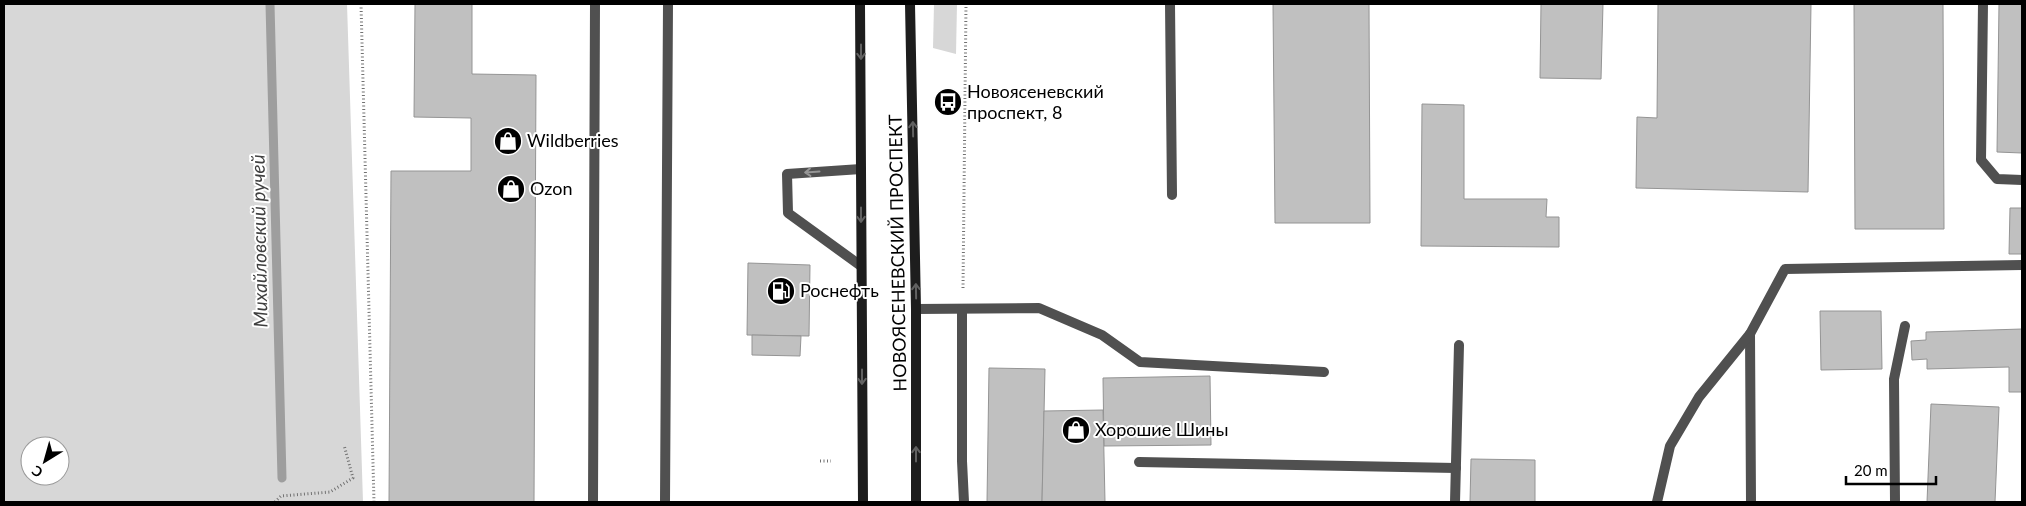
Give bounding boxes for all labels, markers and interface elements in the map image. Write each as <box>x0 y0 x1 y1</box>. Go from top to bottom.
one-way arrow <box>856 44 866 60</box>
place label: Новоясеневский проспект, 8 <box>967 80 1104 123</box>
bus stop icon: Новоясеневский проспект, 8 <box>933 87 963 117</box>
street label: НОВОЯСЕНЕВСКИЙ ПРОСПЕКТ <box>884 114 910 392</box>
one-way arrow <box>908 121 918 137</box>
shop icon: Wildberries <box>493 126 523 156</box>
place label: Wildberries <box>527 129 619 151</box>
water label: Михайловский ручей <box>245 154 272 328</box>
one-way arrow <box>804 168 820 177</box>
shop icon: Ozon <box>496 174 526 204</box>
place label: Ozon <box>530 177 572 199</box>
one-way arrow <box>856 206 866 223</box>
fuel station icon: Роснефть <box>766 276 796 306</box>
place label: Роснефть <box>800 279 879 301</box>
one-way arrow <box>911 283 920 299</box>
one-way arrow <box>857 369 867 385</box>
shop icon: Хорошие Шины <box>1061 415 1091 445</box>
place label: Хорошие Шины <box>1095 418 1228 440</box>
north arrow <box>20 436 70 486</box>
one-way arrow <box>911 446 921 462</box>
scale bar <box>1846 454 1936 486</box>
text: 20 m <box>1854 461 1888 479</box>
text: С <box>27 462 46 481</box>

